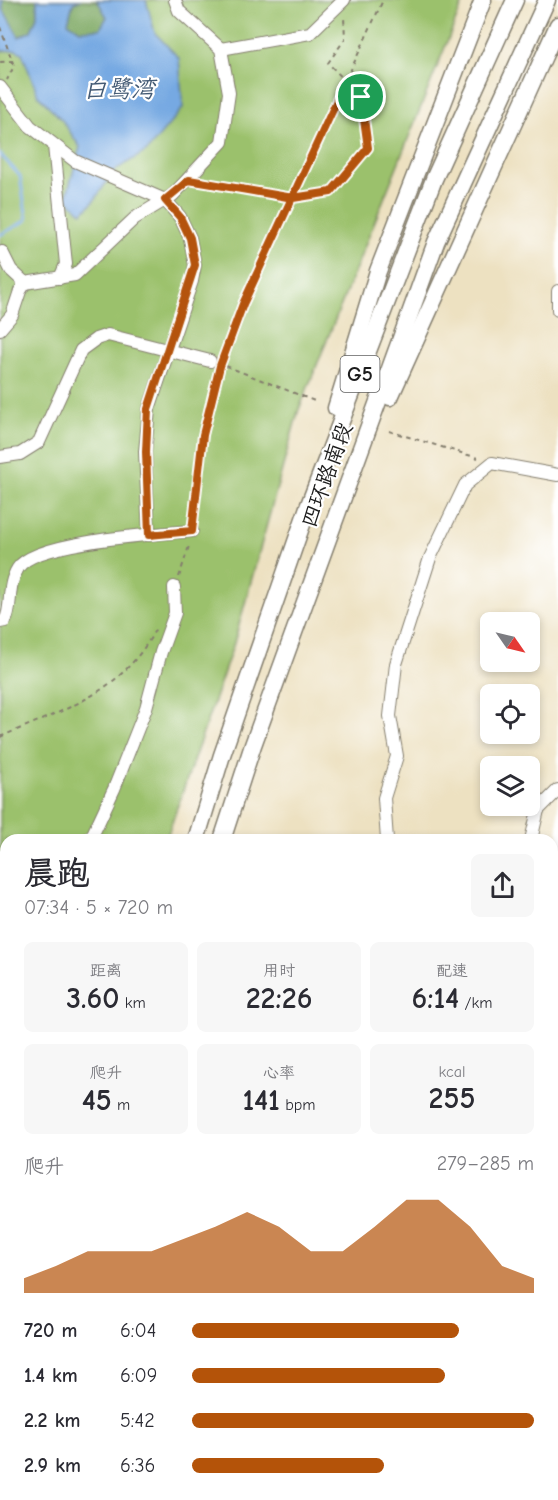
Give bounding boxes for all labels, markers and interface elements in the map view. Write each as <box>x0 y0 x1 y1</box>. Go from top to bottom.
pin <box>335 71 386 122</box>
water label: 白鹭湾 <box>83 75 158 103</box>
icon: arrive <box>344 80 377 113</box>
road number: G5 <box>340 356 380 392</box>
street label: 四环路南段 <box>296 419 358 531</box>
north arrow <box>480 612 540 672</box>
map controls <box>480 612 540 816</box>
button: locate <box>480 684 540 744</box>
button: layers <box>480 756 540 816</box>
text: 晨跑 <box>24 854 90 892</box>
button: share <box>471 854 534 917</box>
text: 07:34 · 5 × 720 m <box>24 896 173 919</box>
text: 距离 <box>90 962 122 980</box>
text: 用时 <box>263 962 295 980</box>
text: 配速 <box>436 962 468 980</box>
text: 3.60 <box>66 981 119 1016</box>
text: 22:26 <box>246 981 312 1016</box>
text: 6:14 <box>412 981 459 1016</box>
text: km <box>119 994 146 1012</box>
text: /km <box>459 994 492 1012</box>
text: kcal <box>439 1063 465 1081</box>
text: 爬升 <box>90 1064 122 1082</box>
text: 心率 <box>263 1064 295 1082</box>
text: 255 <box>429 1081 475 1116</box>
text: 45 <box>82 1083 112 1118</box>
text: 141 <box>243 1083 280 1118</box>
text: m <box>112 1096 130 1114</box>
text: bpm <box>280 1096 316 1114</box>
text: 279–285 m <box>437 1152 534 1175</box>
text: 爬升 <box>24 1155 64 1178</box>
text: 720 m <box>24 1319 77 1342</box>
text: 6:04 <box>120 1319 156 1342</box>
text: 1.4 km <box>24 1364 78 1387</box>
text: 6:09 <box>120 1364 157 1387</box>
text: 2.2 km <box>24 1409 80 1432</box>
text: 5:42 <box>120 1409 155 1432</box>
text: 2.9 km <box>24 1454 81 1477</box>
text: 6:36 <box>120 1454 155 1477</box>

